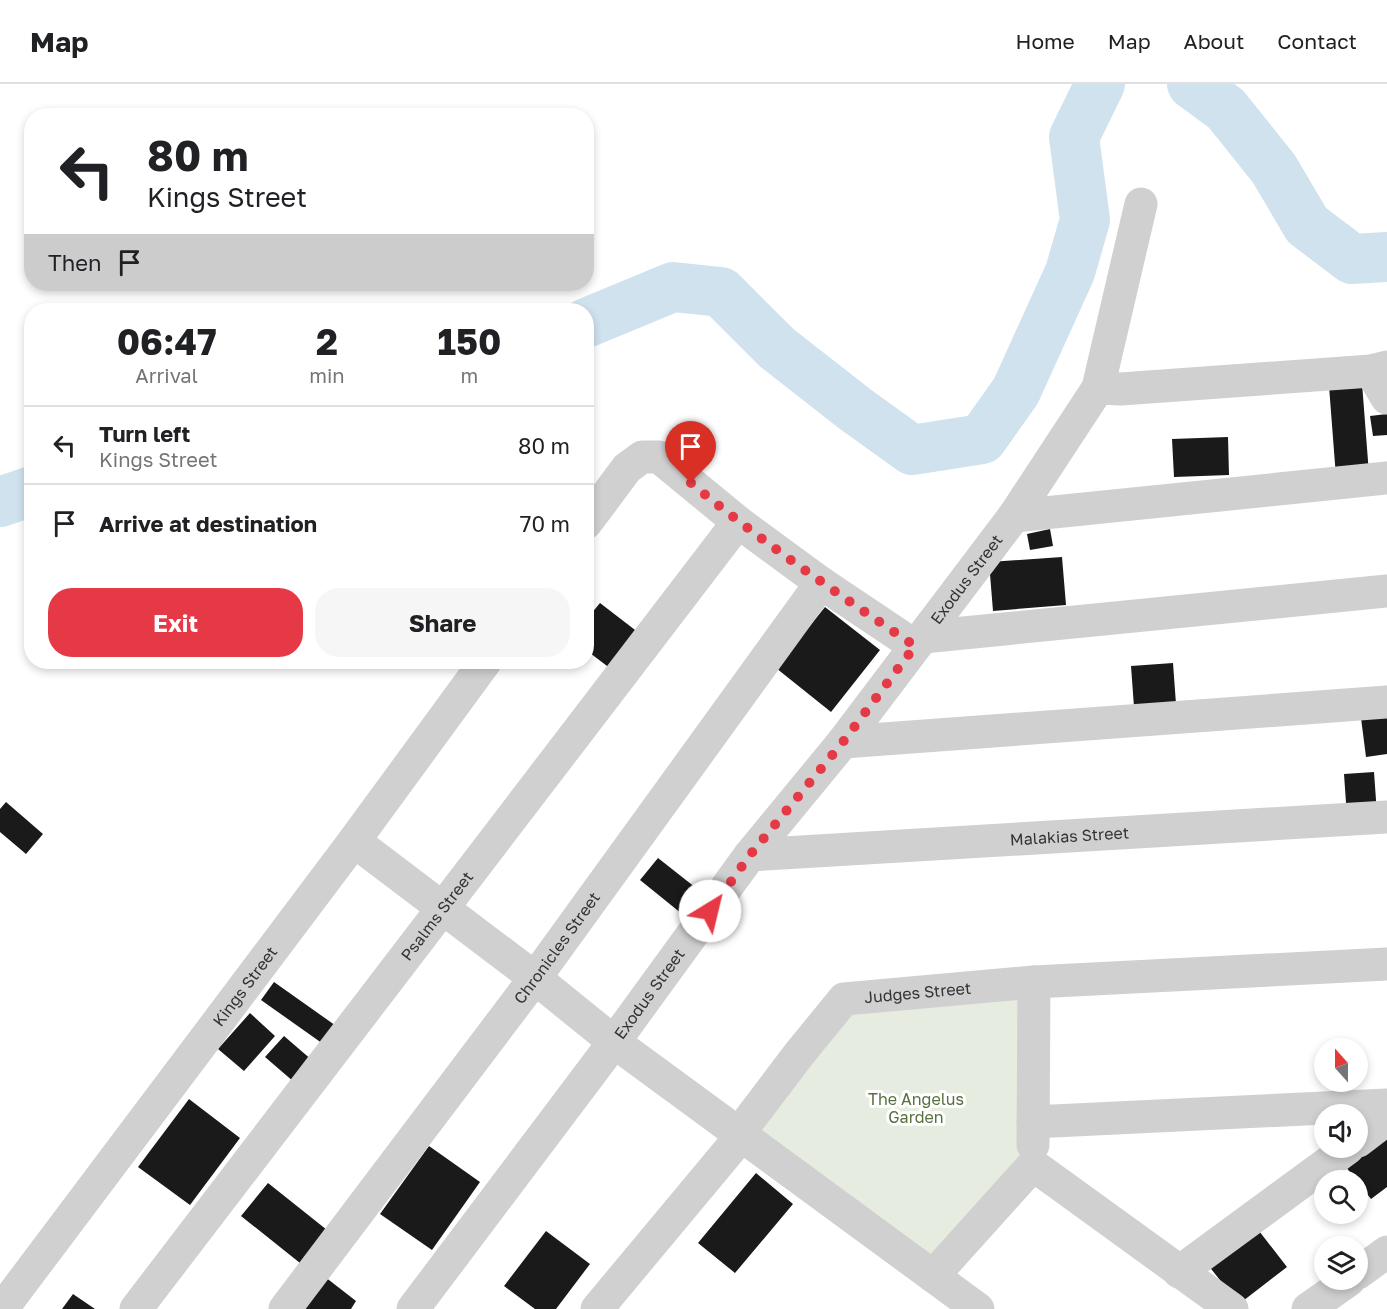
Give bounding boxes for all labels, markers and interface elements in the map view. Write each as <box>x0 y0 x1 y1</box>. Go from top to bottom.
text: Map <box>30 25 88 58</box>
text: Home <box>1015 28 1075 54</box>
text: Map <box>1108 28 1151 54</box>
text: About <box>1184 28 1244 54</box>
text: Contact <box>1277 28 1357 54</box>
text: 80 m <box>147 130 248 180</box>
icon: left <box>48 132 126 210</box>
text: Kings Street <box>147 181 307 213</box>
icon: arrive <box>113 246 146 279</box>
text: Then <box>48 249 101 276</box>
text: 06:47 <box>117 320 217 363</box>
text: 2 <box>316 320 338 363</box>
text: 150 <box>437 320 501 363</box>
text: Arrival <box>135 363 198 387</box>
text: min <box>309 363 345 387</box>
text: m <box>460 363 478 387</box>
text: Turn left <box>99 420 190 447</box>
pin <box>665 421 716 483</box>
icon: left <box>48 429 81 462</box>
icon: arrive <box>674 430 707 463</box>
text: 80 m <box>518 432 570 459</box>
text: Kings Street <box>99 447 218 471</box>
icon: arrive <box>48 507 81 540</box>
text: Arrive at destination <box>99 510 317 537</box>
text: 70 m <box>520 510 570 537</box>
street label: Exodus Street <box>926 530 1007 628</box>
button: Exit <box>48 588 303 657</box>
button: Share <box>315 588 570 657</box>
street label: Malakias Street <box>1009 822 1130 849</box>
street label: Psalms Street <box>396 867 477 964</box>
position arrow <box>678 879 742 943</box>
street label: Chronicles Street <box>509 888 604 1008</box>
street label: Kings Street <box>208 942 281 1030</box>
street label: Exodus Street <box>610 944 689 1043</box>
street label: Judges Street <box>863 978 972 1007</box>
north arrow <box>1314 1038 1368 1092</box>
map controls <box>1314 1038 1368 1290</box>
park label: The Angelus Garden <box>868 1089 964 1127</box>
button: sound <box>1314 1104 1368 1158</box>
button: search <box>1314 1170 1368 1224</box>
button: layers <box>1314 1236 1368 1290</box>

